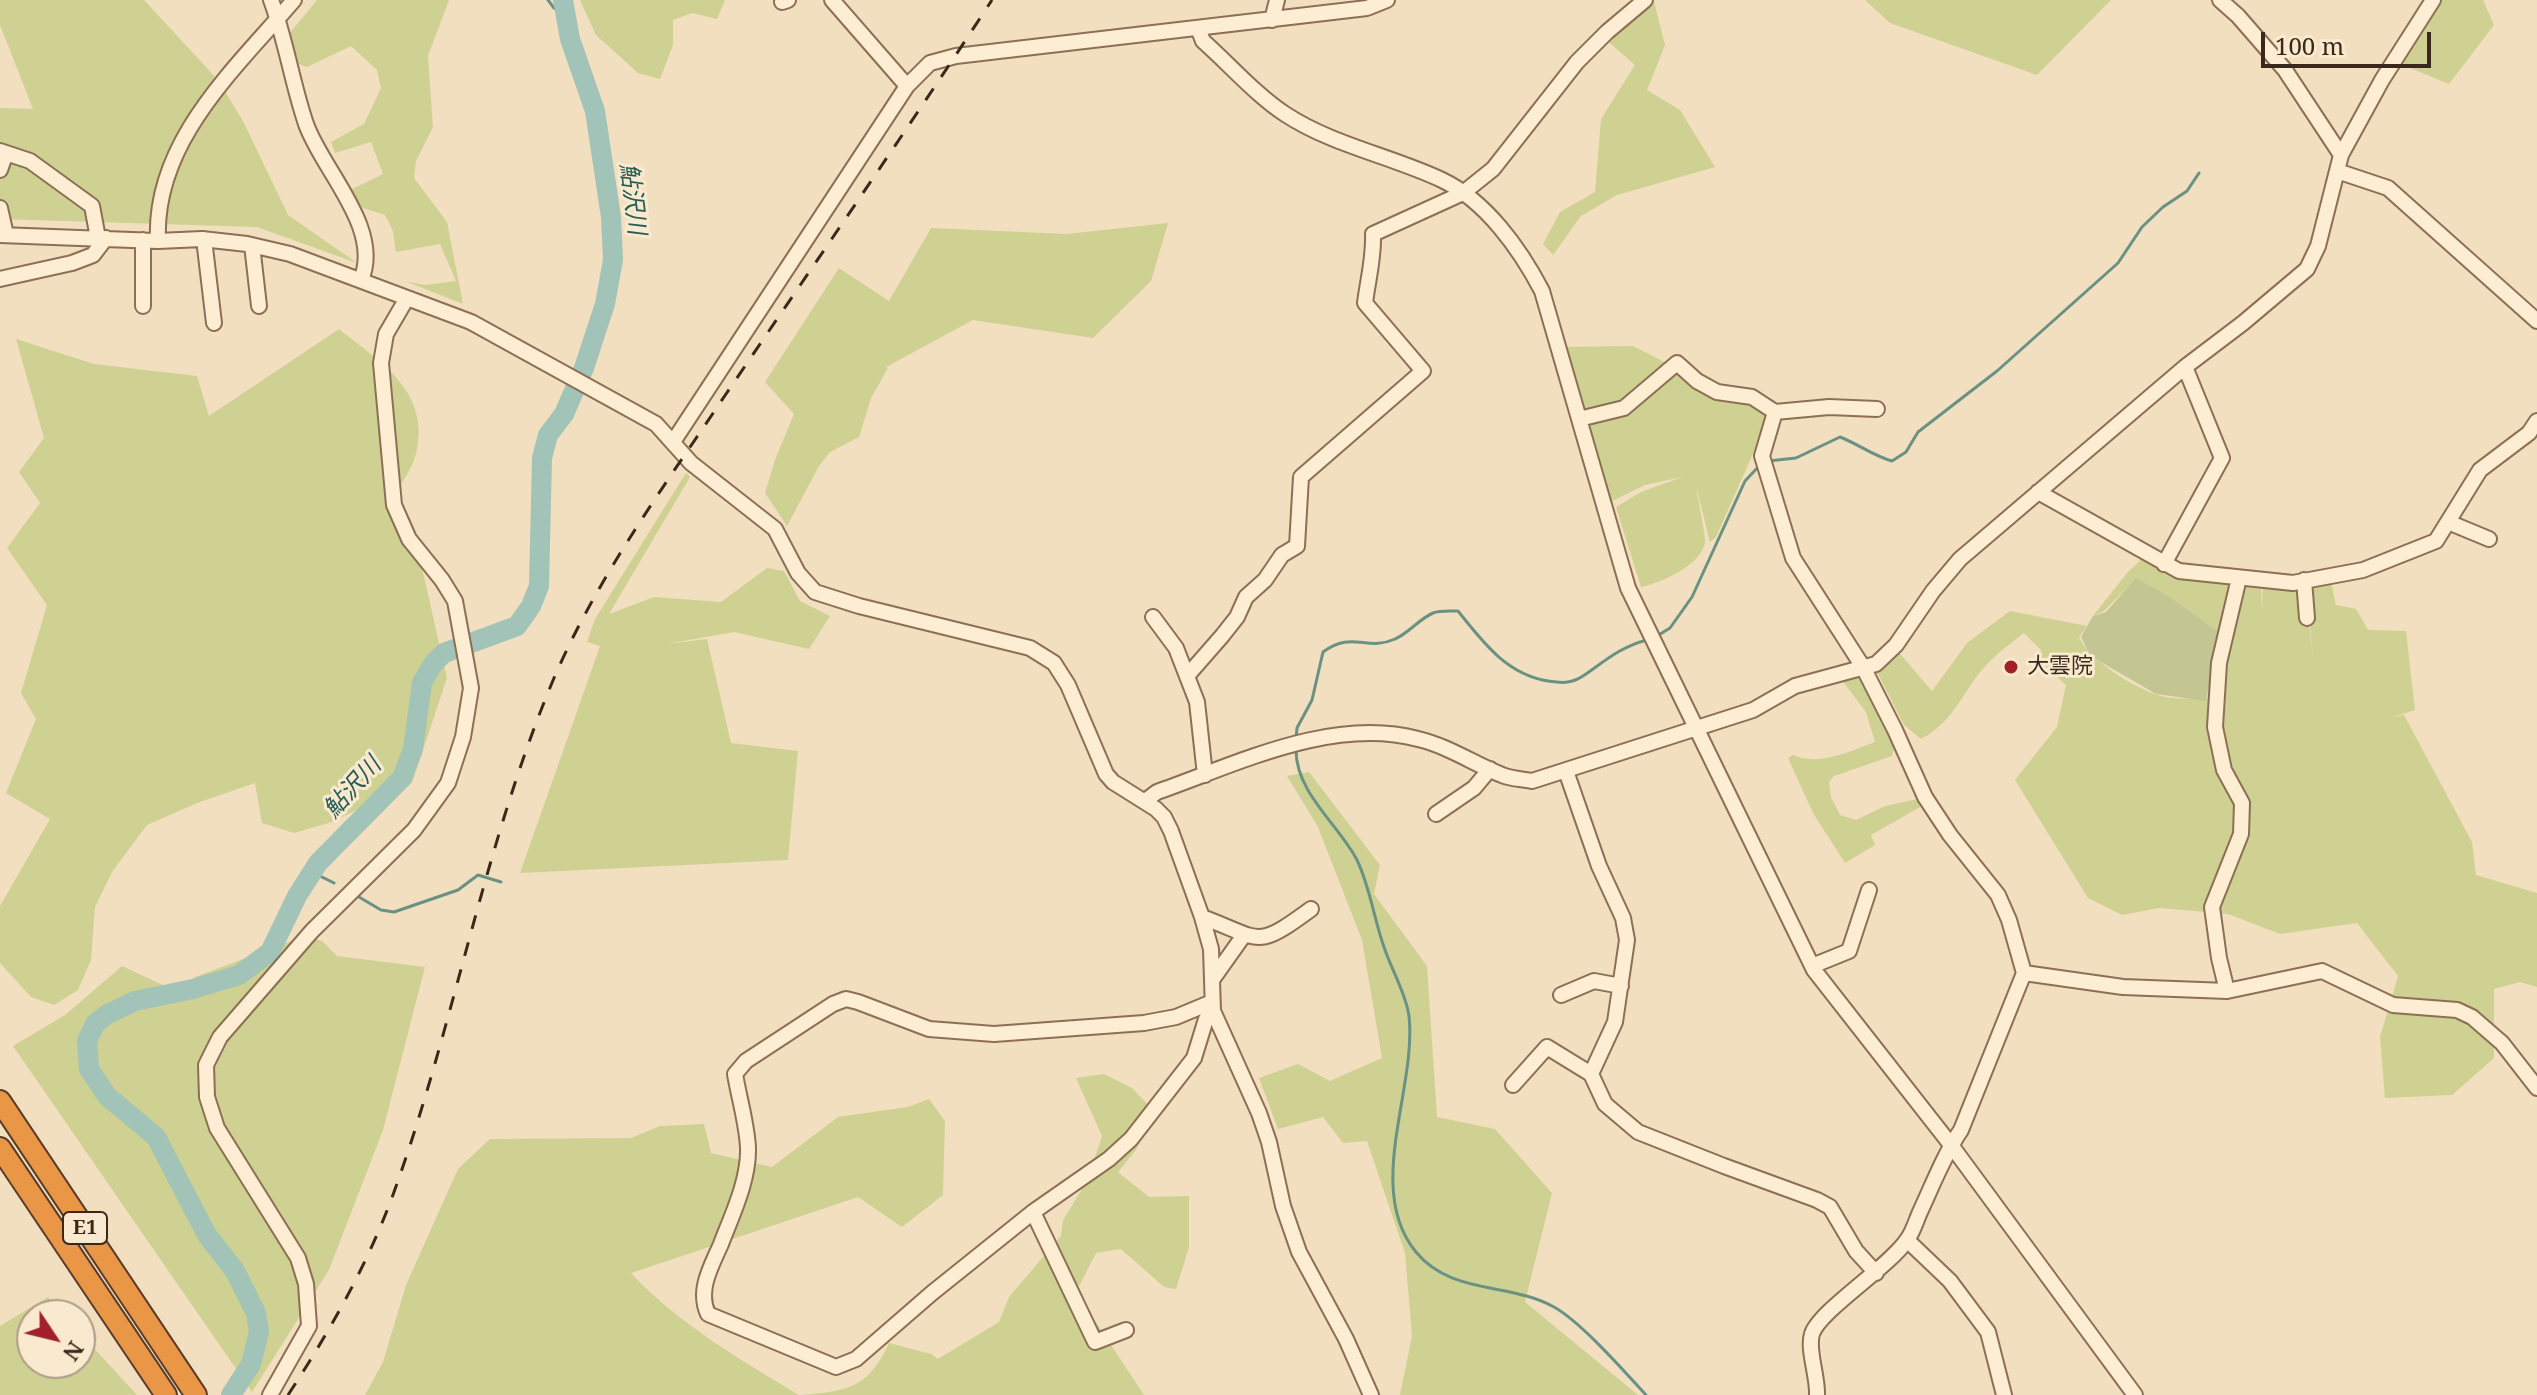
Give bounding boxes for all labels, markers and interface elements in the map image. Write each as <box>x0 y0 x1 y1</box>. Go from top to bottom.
scale bar <box>2265 16 2435 66</box>
text: 100 m <box>2275 29 2344 62</box>
water label: 鮎沢川 <box>613 162 651 236</box>
place label: 大雲院 <box>2027 654 2093 680</box>
marker: 大雲院 <box>2002 658 2020 676</box>
water label: 鮎沢川 <box>318 752 388 824</box>
road number: E1 <box>63 1212 107 1244</box>
north arrow <box>16 1299 96 1379</box>
text: N <box>57 1336 91 1367</box>

